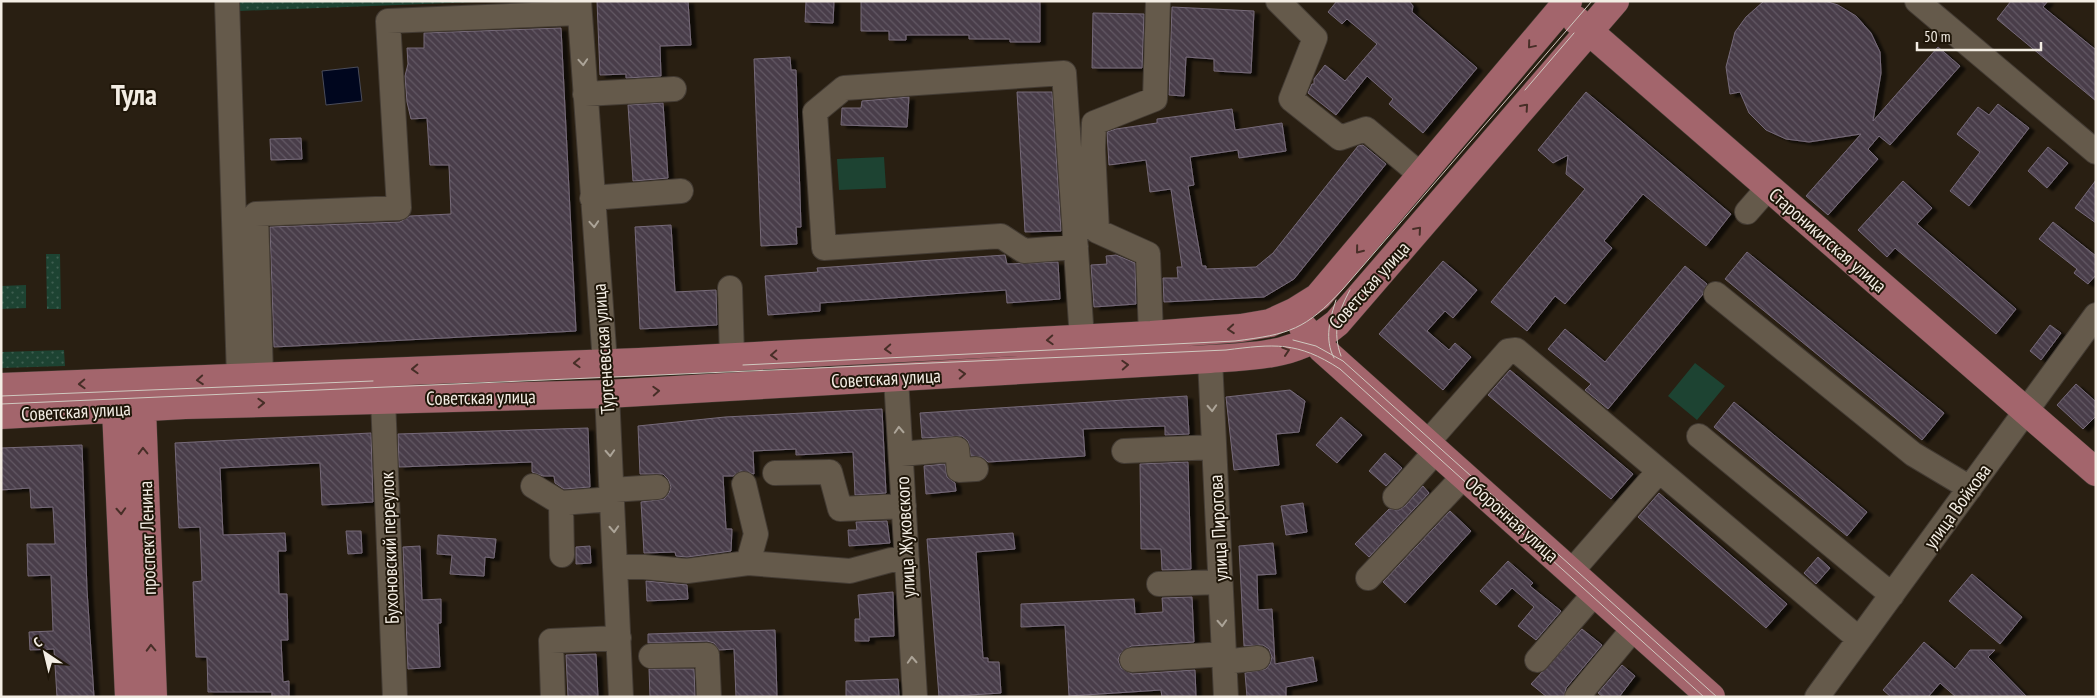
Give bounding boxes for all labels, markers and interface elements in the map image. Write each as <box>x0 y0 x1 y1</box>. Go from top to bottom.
scale bar <box>1917 20 2041 52</box>
text: 50 m <box>1924 27 1950 46</box>
one-way arrow <box>1529 39 1537 48</box>
one-way arrow <box>577 58 588 66</box>
district label: Тула <box>111 75 157 113</box>
one-way arrow <box>1519 104 1528 113</box>
street label: Староникитская улица <box>1764 182 1892 298</box>
one-way arrow <box>589 220 600 228</box>
one-way arrow <box>1413 226 1422 235</box>
street label: Советская улица <box>1323 236 1415 334</box>
one-way arrow <box>1357 244 1365 253</box>
street label: Тургеневская улица <box>586 283 620 415</box>
one-way arrow <box>1226 324 1234 335</box>
one-way arrow <box>1046 335 1054 346</box>
one-way arrow <box>884 343 892 354</box>
one-way arrow <box>1281 346 1290 356</box>
one-way arrow <box>770 349 778 360</box>
one-way arrow <box>573 357 581 368</box>
one-way arrow <box>1121 359 1129 370</box>
street label: Советская улица <box>831 363 941 393</box>
one-way arrow <box>410 364 418 375</box>
one-way arrow <box>959 369 967 380</box>
one-way arrow <box>196 374 204 385</box>
one-way arrow <box>78 378 86 389</box>
street label: Советская улица <box>426 384 536 410</box>
one-way arrow <box>652 386 660 397</box>
street label: Советская улица <box>21 396 131 426</box>
one-way arrow <box>258 398 265 408</box>
one-way arrow <box>1207 404 1218 412</box>
one-way arrow <box>894 426 905 434</box>
one-way arrow <box>138 446 148 454</box>
one-way arrow <box>605 449 616 457</box>
street label: улица Войкова <box>1918 459 1996 553</box>
street label: Бухоновский переулок <box>374 471 404 625</box>
street label: Оборонная улица <box>1460 471 1564 567</box>
street label: улица Пирогова <box>1203 474 1233 582</box>
street label: улица Жуковского <box>890 476 920 598</box>
street label: проспект Ленина <box>133 480 161 596</box>
one-way arrow <box>116 508 126 516</box>
one-way arrow <box>608 525 619 533</box>
one-way arrow <box>1217 619 1228 627</box>
north arrow <box>20 628 70 678</box>
text: С <box>30 633 46 652</box>
one-way arrow <box>146 644 156 652</box>
one-way arrow <box>907 656 918 664</box>

